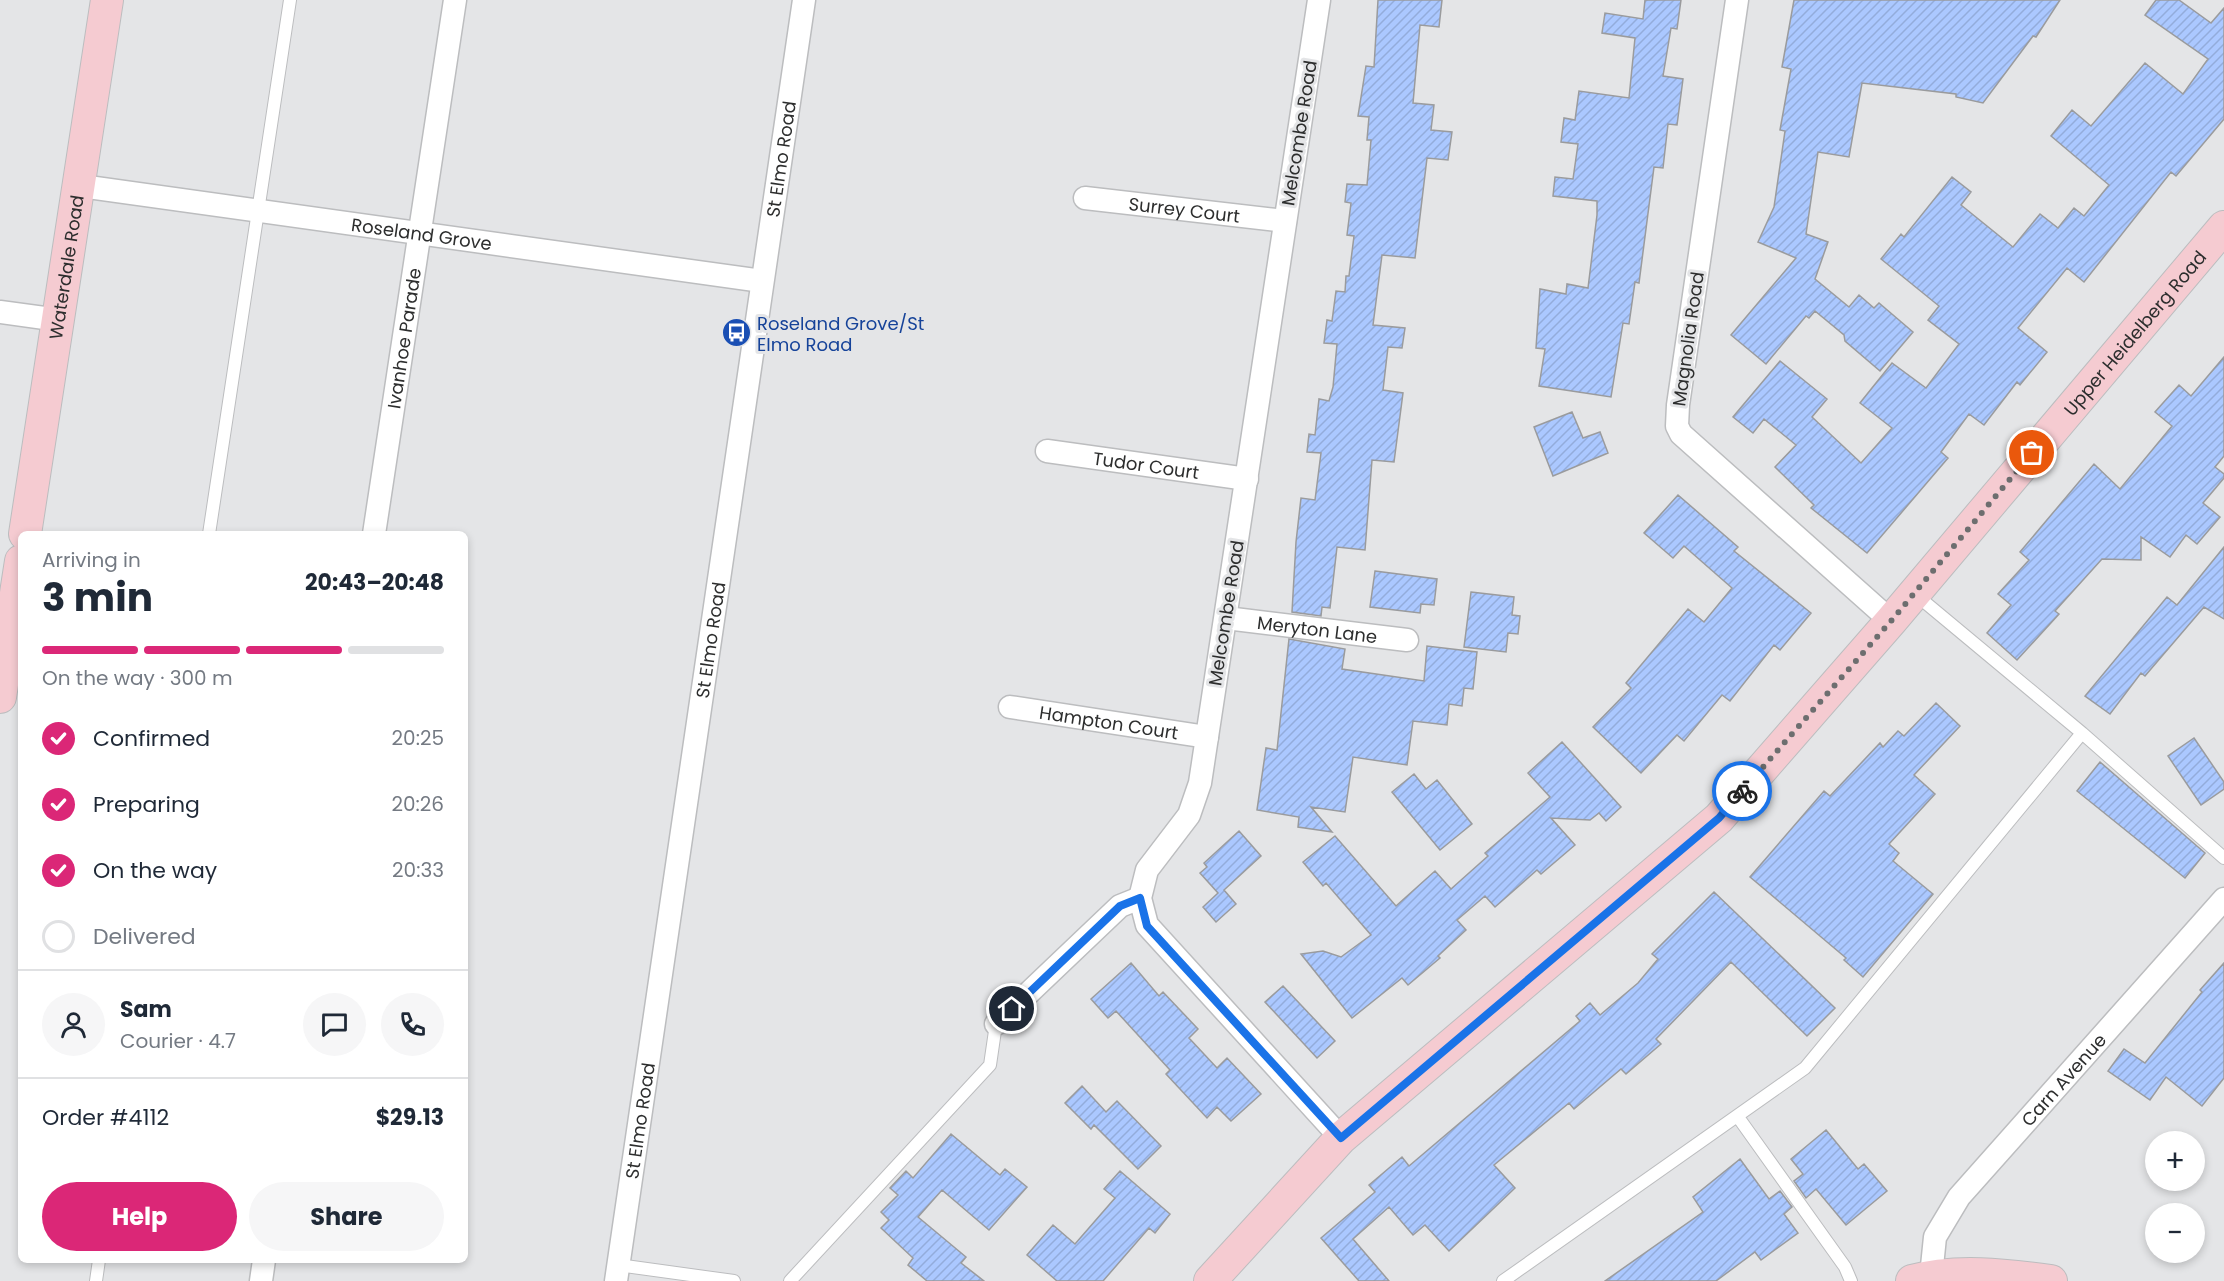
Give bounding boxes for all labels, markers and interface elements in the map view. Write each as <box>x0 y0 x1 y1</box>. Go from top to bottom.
street label: Melcombe Road <box>1275 58 1323 208</box>
street label: St Elmo Road <box>760 99 802 219</box>
street label: Surrey Court <box>1127 191 1241 228</box>
street label: Waterdale Road <box>43 193 89 341</box>
street label: Roseland Grove <box>350 211 494 256</box>
street label: Upper Heidelberg Road <box>2058 245 2212 421</box>
street label: Ivanhoe Parade <box>381 266 427 410</box>
street label: Magnolia Road <box>1666 270 1710 408</box>
place label: Roseland Grove/St Elmo Road <box>757 311 924 357</box>
bus stop icon: Roseland Grove/St Elmo Road <box>720 317 752 349</box>
pin <box>2006 427 2057 478</box>
icon: bag <box>2015 436 2048 469</box>
street label: Tudor Court <box>1091 445 1201 485</box>
street label: Melcombe Road <box>1202 538 1250 688</box>
text: Arriving in <box>42 546 141 574</box>
text: 20:43–20:48 <box>305 567 444 598</box>
text: 3 min <box>42 570 153 625</box>
street label: St Elmo Road <box>689 580 731 700</box>
street label: Meryton Lane <box>1256 609 1379 649</box>
text: On the way · 300 m <box>42 664 233 692</box>
street label: Hampton Court <box>1038 699 1180 745</box>
icon: check <box>42 722 75 755</box>
text: Confirmed <box>93 723 210 754</box>
text: 20:25 <box>392 724 444 752</box>
courier <box>1712 761 1772 821</box>
icon: bike <box>1726 775 1759 808</box>
icon: check <box>42 788 75 821</box>
text: Preparing <box>93 789 200 820</box>
text: 20:26 <box>391 790 444 818</box>
icon: check <box>42 854 75 887</box>
text: On the way <box>93 855 217 886</box>
text: 20:33 <box>392 856 444 884</box>
text: Delivered <box>93 921 196 952</box>
pin <box>986 983 1037 1034</box>
icon: home <box>995 992 1028 1025</box>
button: person <box>42 993 105 1056</box>
button: chat <box>303 993 366 1056</box>
button: phone <box>381 993 444 1056</box>
text: Sam <box>120 994 172 1025</box>
text: Courier · 4.7 <box>120 1027 236 1055</box>
street label: Carn Avenue <box>2015 1028 2112 1132</box>
street label: St Elmo Road <box>619 1061 660 1181</box>
text: Order #4112 <box>42 1102 169 1133</box>
text: $29.13 <box>376 1102 444 1133</box>
map controls <box>2145 1131 2205 1263</box>
button: + <box>2145 1131 2205 1191</box>
button: Help <box>42 1182 237 1251</box>
button: Share <box>249 1182 444 1251</box>
button: − <box>2145 1203 2205 1263</box>

